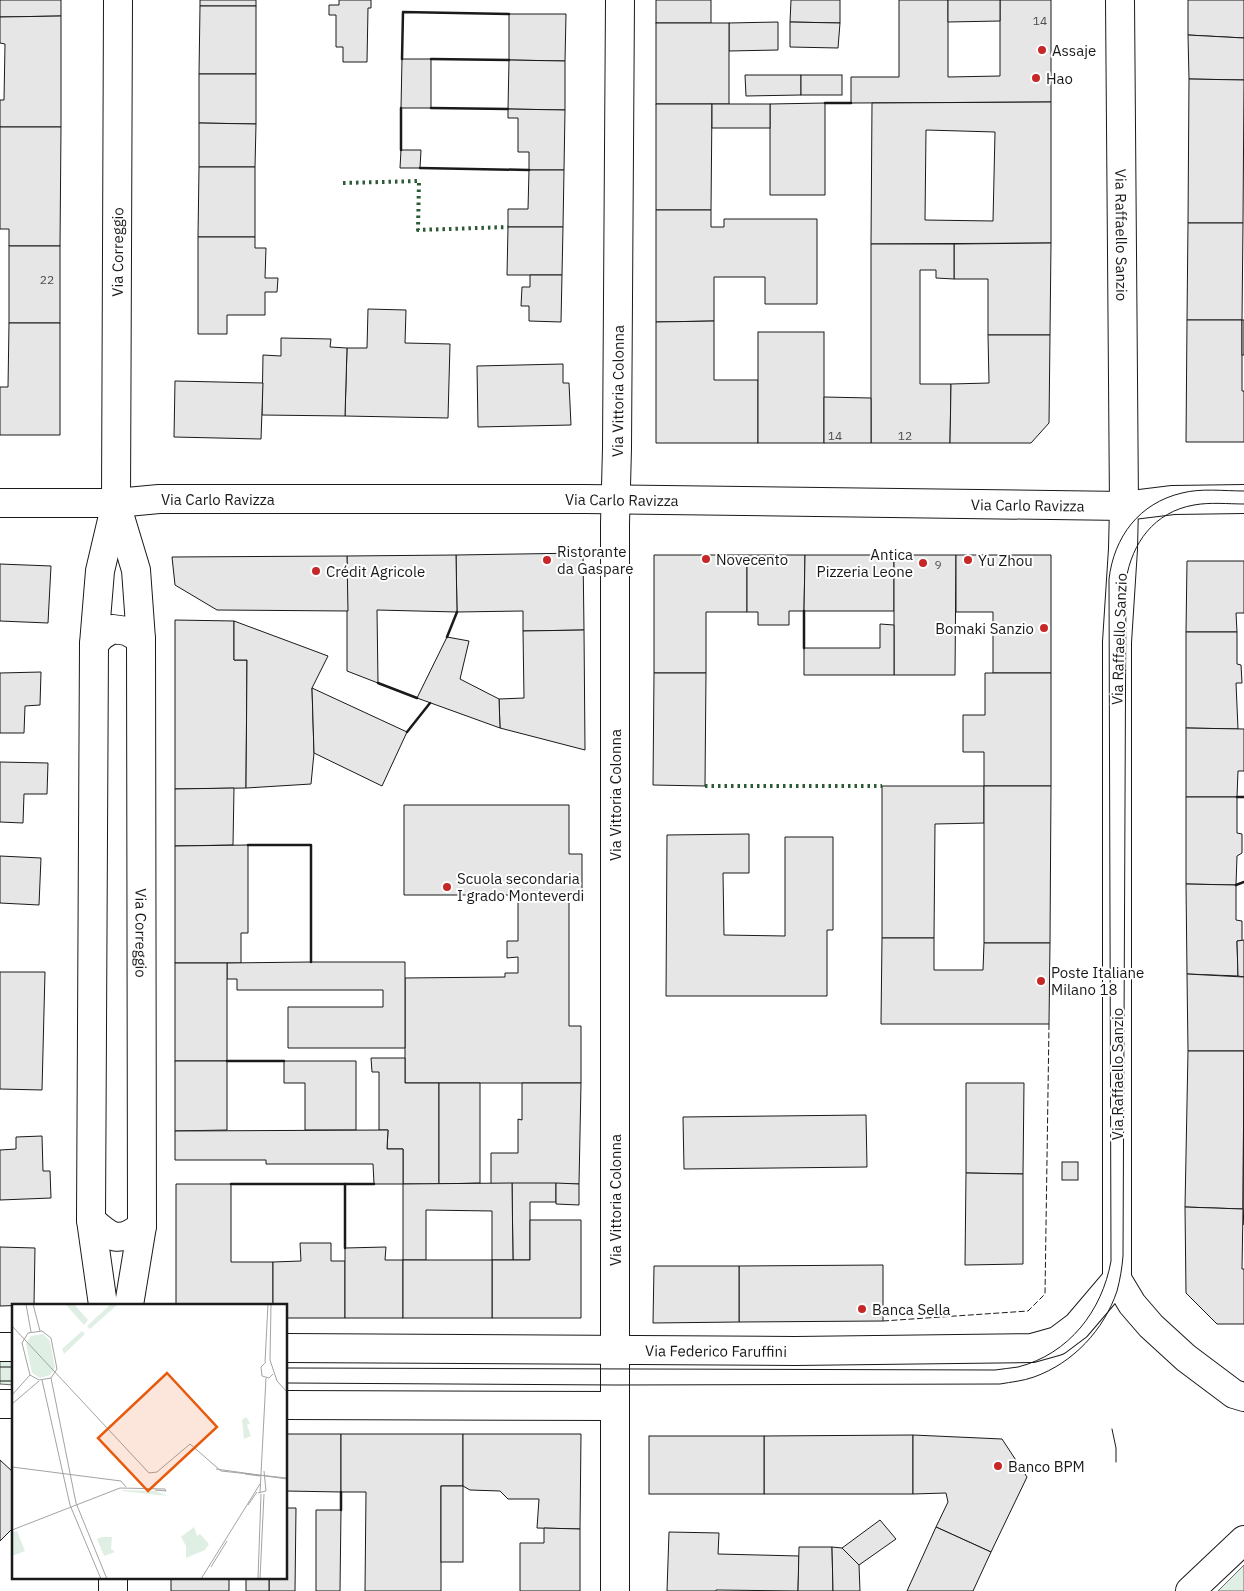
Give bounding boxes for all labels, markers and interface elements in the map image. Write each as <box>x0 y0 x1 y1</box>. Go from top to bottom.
house number: 14 <box>1033 13 1047 28</box>
place label: Assaje <box>1052 41 1096 60</box>
marker: Assaje <box>1036 44 1048 56</box>
place label: Hao <box>1046 69 1073 88</box>
marker: Hao <box>1030 72 1042 84</box>
street label: Via Raffaello Sanzio <box>1112 169 1132 301</box>
street label: Via Correggio <box>107 207 127 297</box>
house number: 22 <box>40 272 54 287</box>
street label: Via Vittoria Colonna <box>607 325 627 457</box>
house number: 14 <box>828 428 842 443</box>
house number: 12 <box>898 428 912 443</box>
street label: Via Carlo Ravizza <box>161 490 275 509</box>
street label: Via Carlo Ravizza <box>565 490 679 510</box>
street label: Via Carlo Ravizza <box>971 495 1085 515</box>
place label: Ristorante da Gaspare <box>557 542 633 578</box>
place label: Antica Pizzeria Leone <box>817 545 913 581</box>
place label: Novecento <box>716 550 788 569</box>
place label: Yu Zhou <box>978 551 1033 570</box>
marker: Novecento <box>700 553 712 565</box>
marker: Ristorante da Gaspare <box>541 554 553 566</box>
marker: Yu Zhou <box>962 554 974 566</box>
marker: Antica Pizzeria Leone <box>917 557 929 569</box>
house number: 9 <box>934 557 942 572</box>
place label: Crédit Agricole <box>326 562 425 581</box>
marker: Crédit Agricole <box>310 565 322 577</box>
street label: Via Raffaello Sanzio <box>1107 573 1131 705</box>
place label: Bomaki Sanzio <box>935 619 1034 638</box>
marker: Bomaki Sanzio <box>1038 622 1050 634</box>
street label: Via Vittoria Colonna <box>606 729 625 861</box>
place label: Scuola secondaria I grado Monteverdi <box>457 869 584 905</box>
marker: Scuola secondaria I grado Monteverdi <box>441 881 453 893</box>
street label: Via Correggio <box>132 888 151 978</box>
place label: Poste Italiane Milano 18 <box>1051 963 1144 999</box>
marker: Poste Italiane Milano 18 <box>1035 975 1047 987</box>
street label: Via Raffaello Sanzio <box>1108 1008 1127 1140</box>
street label: Via Vittoria Colonna <box>606 1134 625 1266</box>
place label: Banca Sella <box>872 1300 950 1319</box>
marker: Banca Sella <box>856 1303 868 1315</box>
inset map <box>12 1304 288 1578</box>
street label: Via Federico Faruffini <box>645 1341 787 1360</box>
place label: Banco BPM <box>1008 1457 1085 1476</box>
marker: Banco BPM <box>992 1460 1004 1472</box>

